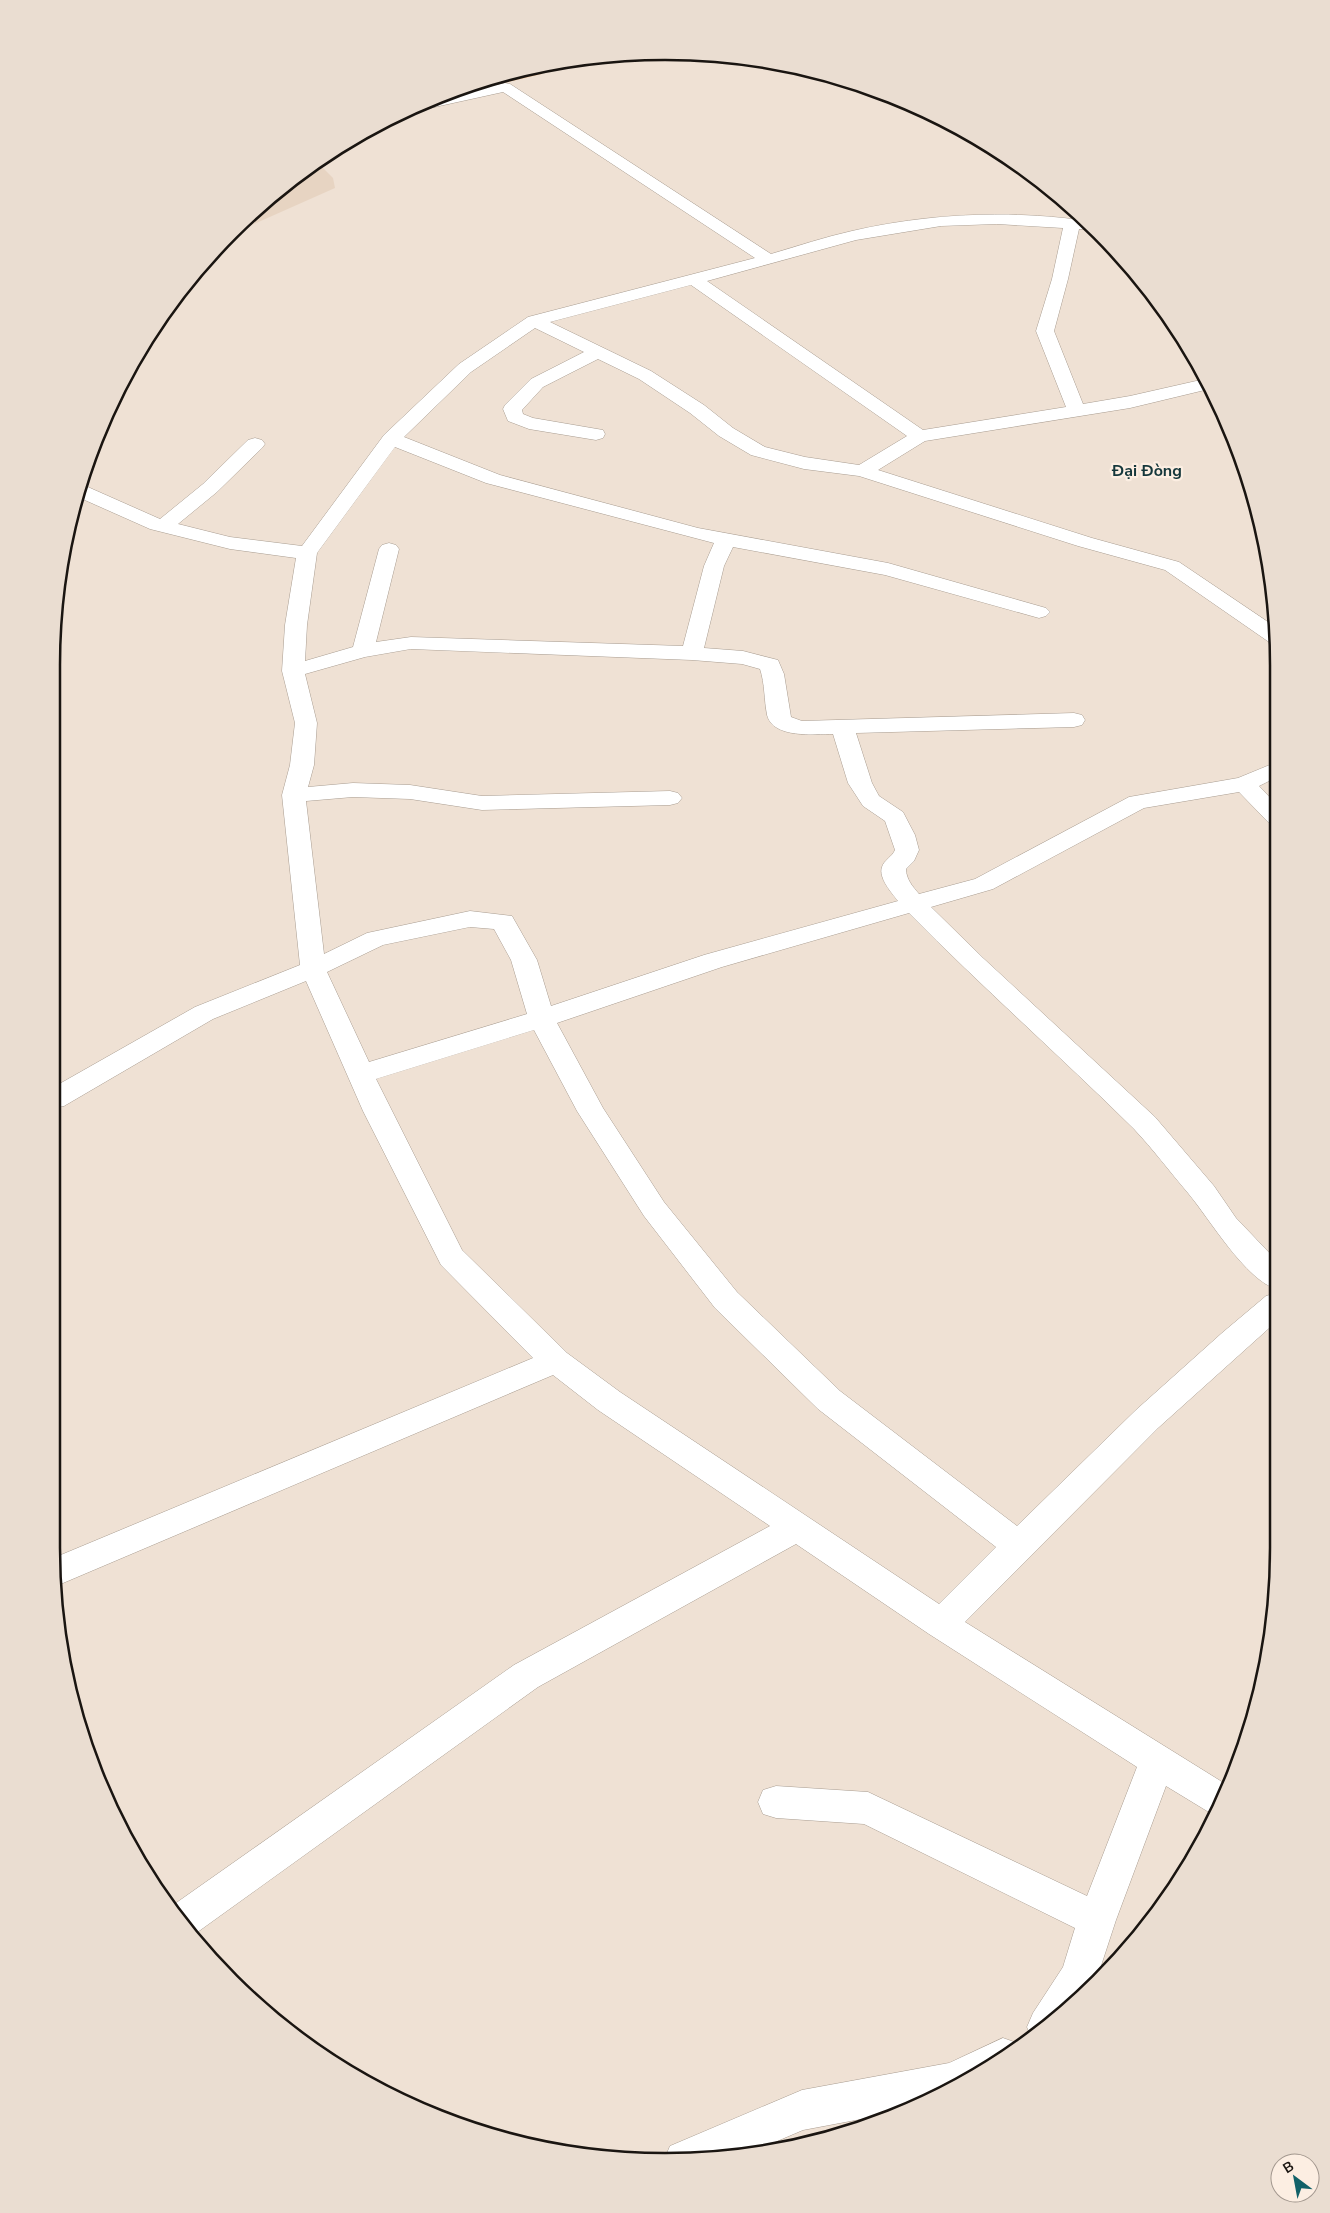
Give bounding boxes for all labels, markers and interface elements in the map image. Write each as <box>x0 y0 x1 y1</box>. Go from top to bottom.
district label: Đại Đòng <box>1111 460 1182 482</box>
north arrow <box>1270 2153 1320 2203</box>
text: B <box>1279 2157 1297 2178</box>

